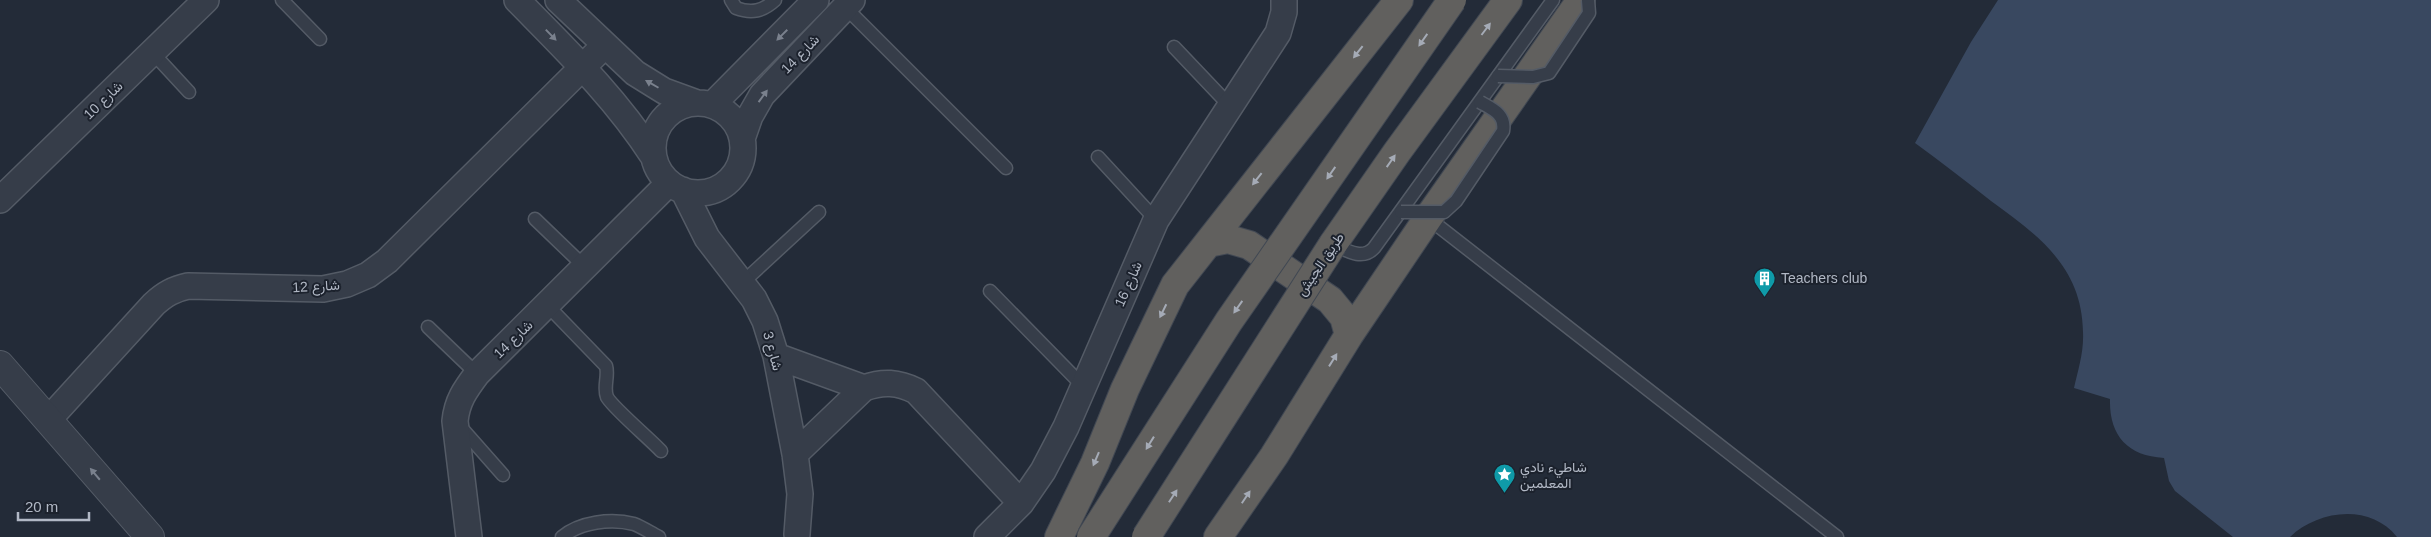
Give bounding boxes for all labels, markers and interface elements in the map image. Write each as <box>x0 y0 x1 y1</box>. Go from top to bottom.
one-way arrow <box>1481 23 1492 36</box>
one-way arrow <box>776 28 788 40</box>
one-way arrow <box>545 29 557 41</box>
street label: شارع 14 <box>778 31 824 79</box>
one-way arrow <box>1418 33 1428 47</box>
one-way arrow <box>1352 45 1363 58</box>
street label: شارع 10 <box>80 78 128 124</box>
one-way arrow <box>646 79 659 88</box>
one-way arrow <box>758 89 768 103</box>
one-way arrow <box>1386 154 1396 168</box>
one-way arrow <box>1326 166 1336 180</box>
one-way arrow <box>1251 172 1262 185</box>
street label: طريق الجيش <box>1293 229 1348 299</box>
street label: شارع 16 <box>1111 259 1148 310</box>
building icon: Teachers club <box>1753 266 1777 297</box>
place label: Teachers club <box>1781 270 1868 286</box>
street label: شارع 12 <box>292 277 340 298</box>
one-way arrow <box>1233 300 1243 314</box>
one-way arrow <box>1159 304 1167 318</box>
street label: شارع 14 <box>490 317 538 363</box>
street label: شارع 3 <box>757 330 786 373</box>
one-way arrow <box>1329 353 1338 367</box>
one-way arrow <box>1146 437 1155 450</box>
one-way arrow <box>1092 452 1100 466</box>
place label: شاطيء نادي المعلمين <box>1520 459 1587 492</box>
place icon: شاطيء نادي المعلمين <box>1492 463 1516 494</box>
one-way arrow <box>90 467 101 480</box>
scale bar <box>18 490 89 522</box>
one-way arrow <box>1168 490 1177 503</box>
one-way arrow <box>1241 490 1251 504</box>
text: 20 m <box>25 498 58 515</box>

